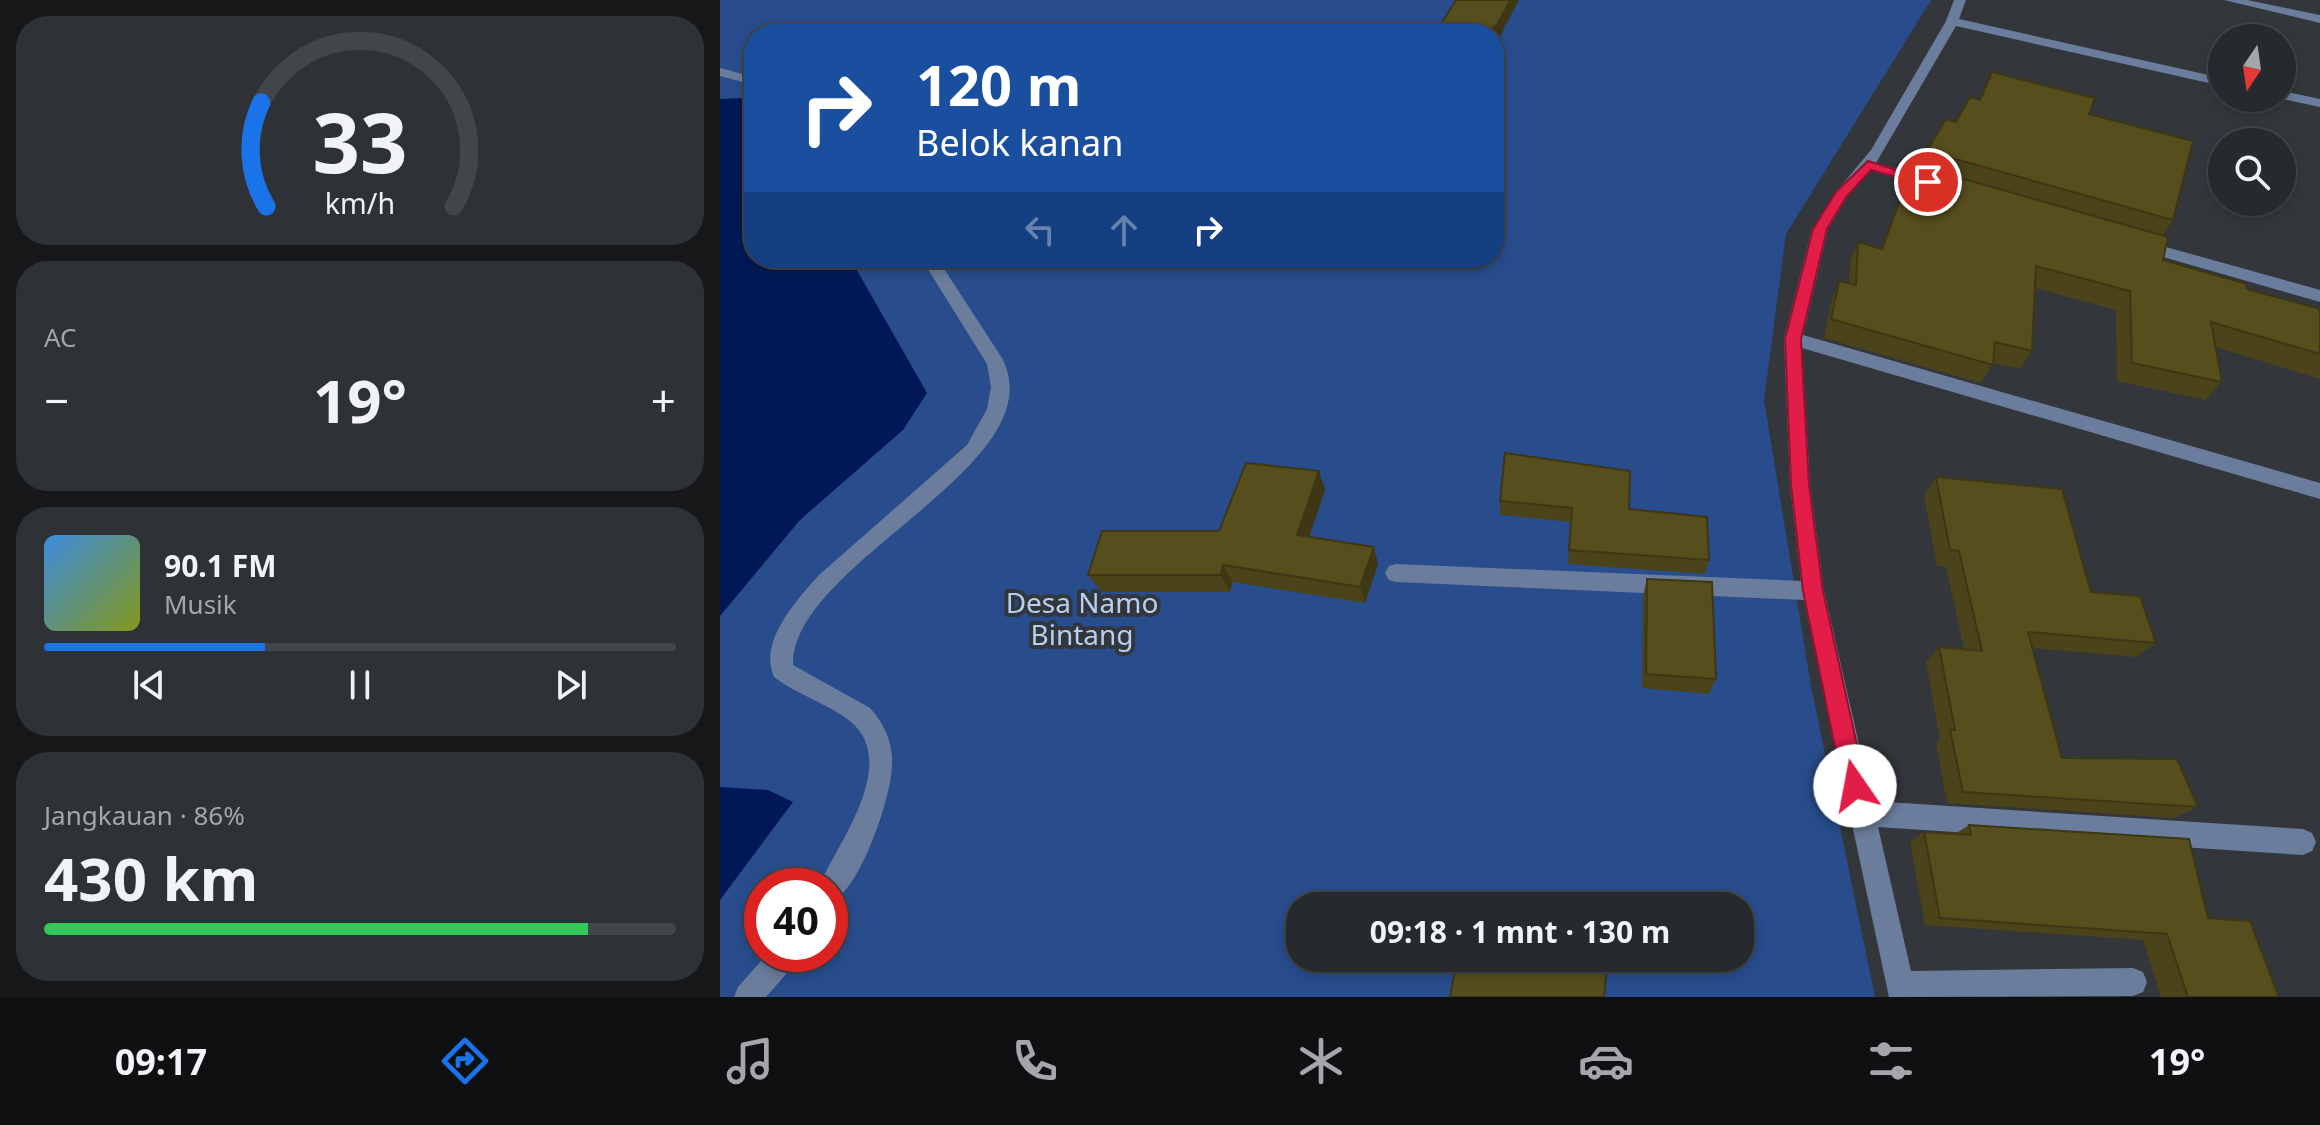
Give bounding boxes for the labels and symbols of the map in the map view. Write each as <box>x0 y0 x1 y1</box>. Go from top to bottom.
north arrow <box>2208 24 2296 112</box>
pin <box>1894 148 1962 216</box>
park label: Desa Namo Bintang <box>1006 583 1158 653</box>
position arrow <box>1813 744 1897 828</box>
speed limit sign: 40 <box>744 868 848 972</box>

